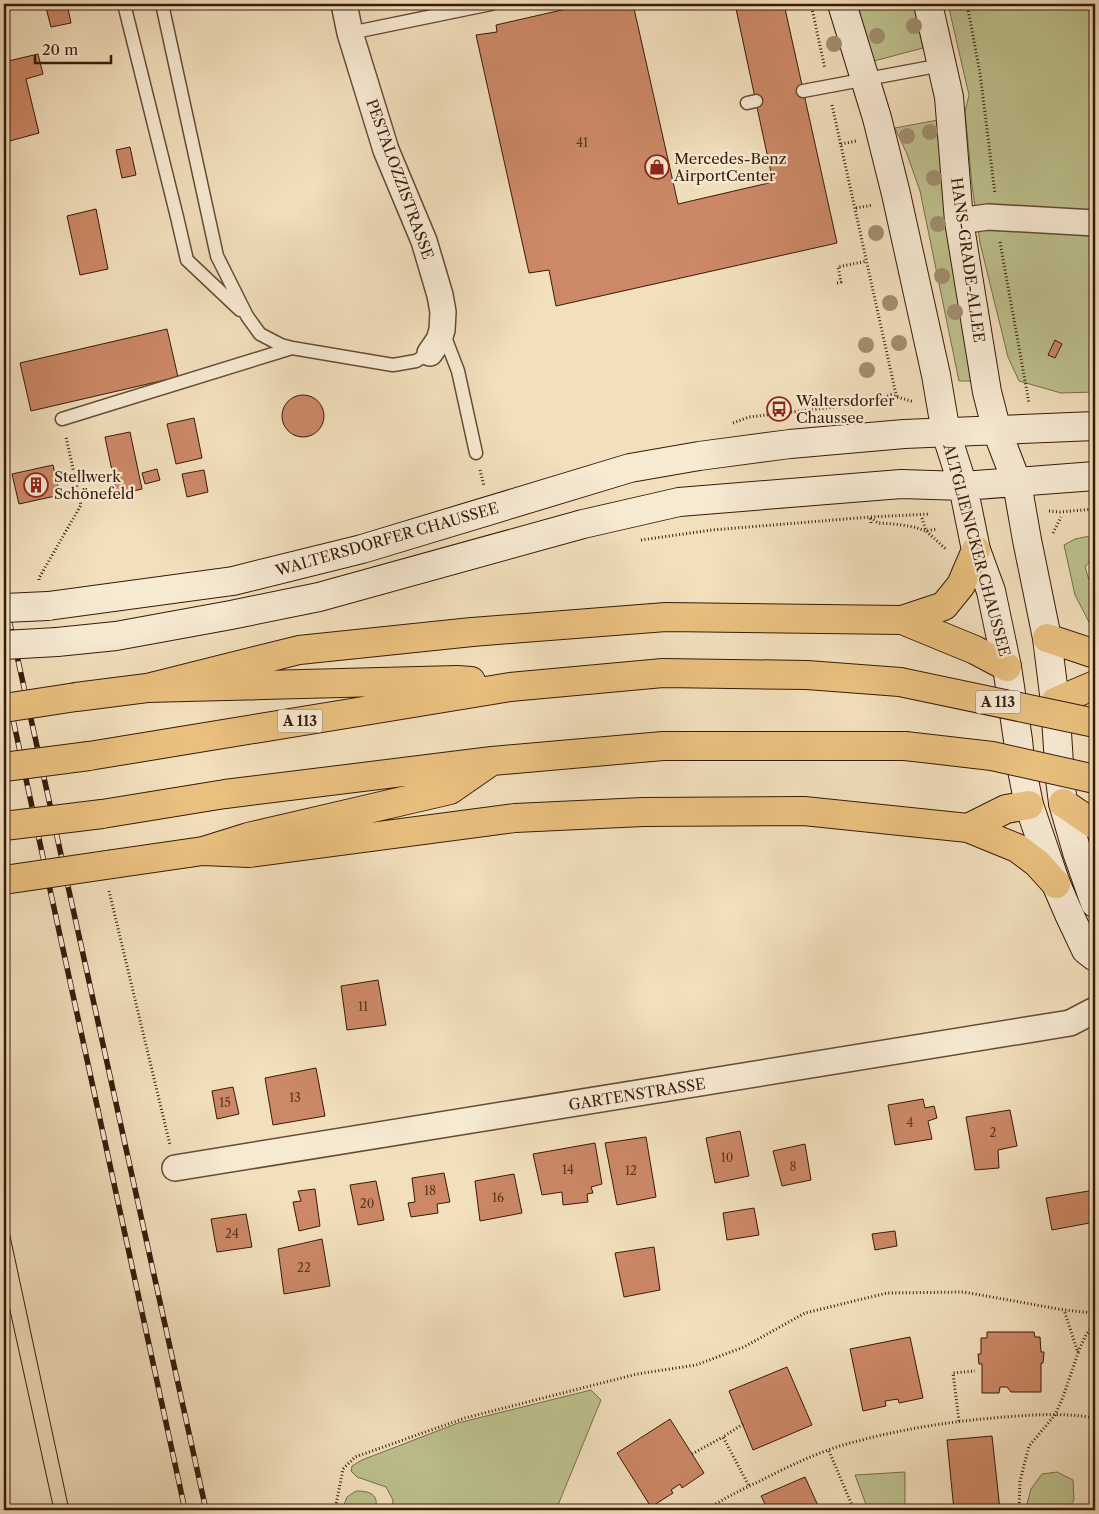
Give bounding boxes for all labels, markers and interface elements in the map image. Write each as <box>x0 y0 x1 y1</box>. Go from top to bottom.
scale bar <box>35 32 111 64</box>
text: 20 m <box>42 40 78 59</box>
street label: PESTALOZZISTRASSE <box>362 96 438 262</box>
house number: 41 <box>576 135 588 150</box>
place label: Mercedes-Benz AirportCenter <box>673 149 787 185</box>
shop icon: Mercedes-Benz AirportCenter <box>644 154 670 180</box>
street label: HANS-GRADE-ALLEE <box>947 176 989 344</box>
place label: Waltersdorfer Chaussee <box>795 391 895 427</box>
bus stop icon: Waltersdorfer Chaussee <box>766 396 792 422</box>
street label: ALTGLIENICKER CHAUSSEE <box>939 441 1015 658</box>
place label: Stellwerk Schönefeld <box>54 467 134 503</box>
building icon: Stellwerk Schönefeld <box>23 472 49 498</box>
street label: WALTERSDORFER CHAUSSEE <box>272 498 501 580</box>
road number: A 113 <box>976 690 1020 714</box>
road number: A 113 <box>278 709 322 732</box>
house number: 11 <box>358 999 368 1014</box>
street label: GARTENSTRASSE <box>567 1074 707 1114</box>
house number: 13 <box>289 1090 301 1105</box>
house number: 15 <box>219 1095 231 1110</box>
house number: 4 <box>907 1115 914 1130</box>
house number: 2 <box>990 1125 997 1140</box>
house number: 10 <box>721 1150 733 1165</box>
house number: 8 <box>789 1159 797 1174</box>
house number: 14 <box>562 1162 574 1177</box>
house number: 12 <box>625 1163 637 1178</box>
house number: 18 <box>424 1183 436 1198</box>
house number: 16 <box>492 1190 504 1205</box>
house number: 20 <box>360 1196 374 1211</box>
house number: 24 <box>225 1226 239 1241</box>
house number: 22 <box>297 1260 311 1275</box>

